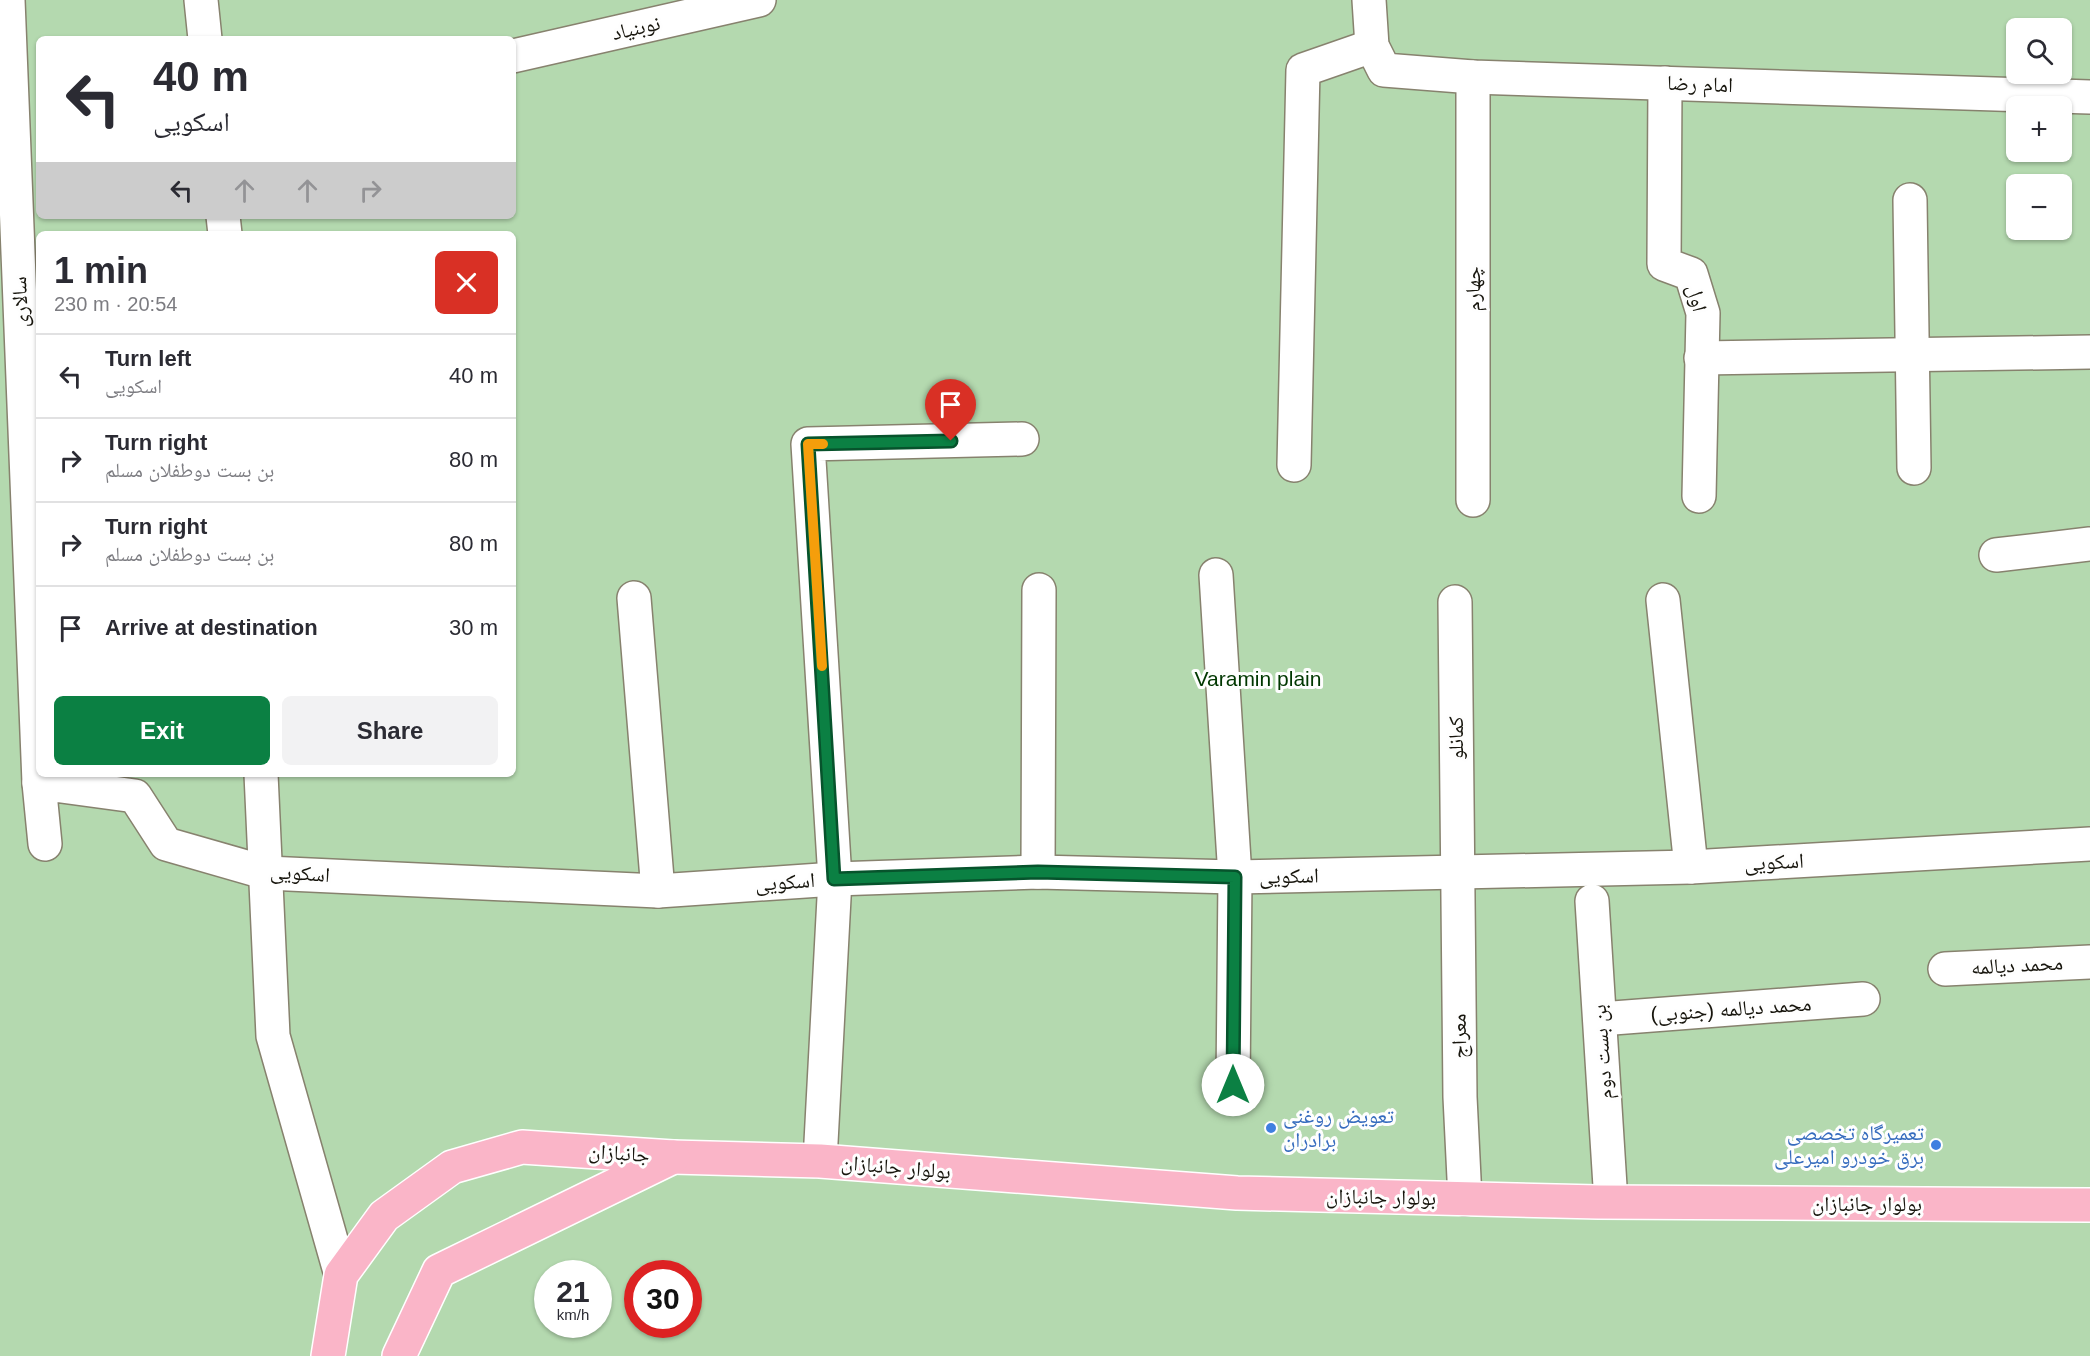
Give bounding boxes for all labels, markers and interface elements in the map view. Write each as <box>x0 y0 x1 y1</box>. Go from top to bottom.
street label: نوبنیاد <box>609 11 663 45</box>
map controls <box>2006 18 2072 240</box>
button: search <box>2006 18 2072 84</box>
text: 40 m <box>153 53 249 100</box>
icon: left <box>54 60 132 138</box>
street label: امام رضا <box>1667 71 1733 99</box>
button: + <box>2006 96 2072 162</box>
text: اسکویی <box>153 107 230 137</box>
icon: left <box>165 174 198 207</box>
icon: ahead <box>228 174 261 207</box>
icon: ahead <box>291 174 324 207</box>
icon: right <box>354 174 387 207</box>
button: − <box>2006 174 2072 240</box>
text: 1 min <box>54 250 148 291</box>
button: close <box>435 251 498 314</box>
street label: چهارم <box>1461 266 1487 312</box>
street label: سالاری <box>7 276 33 328</box>
street label: اول <box>1682 282 1712 314</box>
text: 230 m · 20:54 <box>54 293 177 315</box>
text: Turn left <box>105 346 191 371</box>
icon: left <box>54 360 87 393</box>
text: 40 m <box>449 363 498 388</box>
text: اسکویی <box>105 375 162 397</box>
pin <box>925 379 976 441</box>
icon: arrive <box>934 388 967 421</box>
text: Turn right <box>105 430 207 455</box>
icon: right <box>54 444 87 477</box>
text: 80 m <box>449 447 498 472</box>
text: بن بست دوطفلان مسلم <box>105 459 274 481</box>
text: Turn right <box>105 514 207 539</box>
icon: right <box>54 528 87 561</box>
text: 80 m <box>449 531 498 556</box>
text: بن بست دوطفلان مسلم <box>105 543 274 565</box>
icon: arrive <box>54 612 87 645</box>
text: Arrive at destination <box>105 615 318 640</box>
text: 30 m <box>449 615 498 640</box>
park label: Varamin plain <box>1195 667 1321 690</box>
button: Exit <box>54 696 270 765</box>
button: Share <box>282 696 498 765</box>
street label: کمانلو <box>1444 716 1467 760</box>
street label: اسکویی <box>1743 848 1805 877</box>
street label: اسکویی <box>269 859 331 888</box>
street label: اسکویی <box>1259 863 1319 890</box>
street label: اسکویی <box>754 868 816 897</box>
street label: محمد دیالمه <box>1971 951 2063 979</box>
street label: محمد دیالمه (جنوبی) <box>1650 991 1812 1028</box>
street label: بن بست دوم <box>1587 1003 1619 1100</box>
street label: معراج <box>1447 1013 1472 1059</box>
position arrow <box>1201 1053 1265 1117</box>
place label: تعویض روغنی برادران <box>1283 1104 1394 1152</box>
marker: تعویض روغنی برادران <box>1264 1121 1278 1135</box>
place label: تعمیرگاه تخصصی برق خودرو امیرعلی <box>1774 1121 1924 1170</box>
marker: تعمیرگاه تخصصی برق خودرو امیرعلی <box>1929 1138 1943 1152</box>
street label: جانبازان <box>588 1139 650 1167</box>
street label: بولوار جانبازان <box>840 1150 952 1184</box>
street label: بولوار جانبازان <box>1326 1184 1436 1210</box>
street label: بولوار جانبازان <box>1812 1192 1922 1216</box>
speed limit sign: 30 <box>624 1260 702 1338</box>
text: 21 <box>556 1275 590 1308</box>
text: km/h <box>557 1306 589 1323</box>

